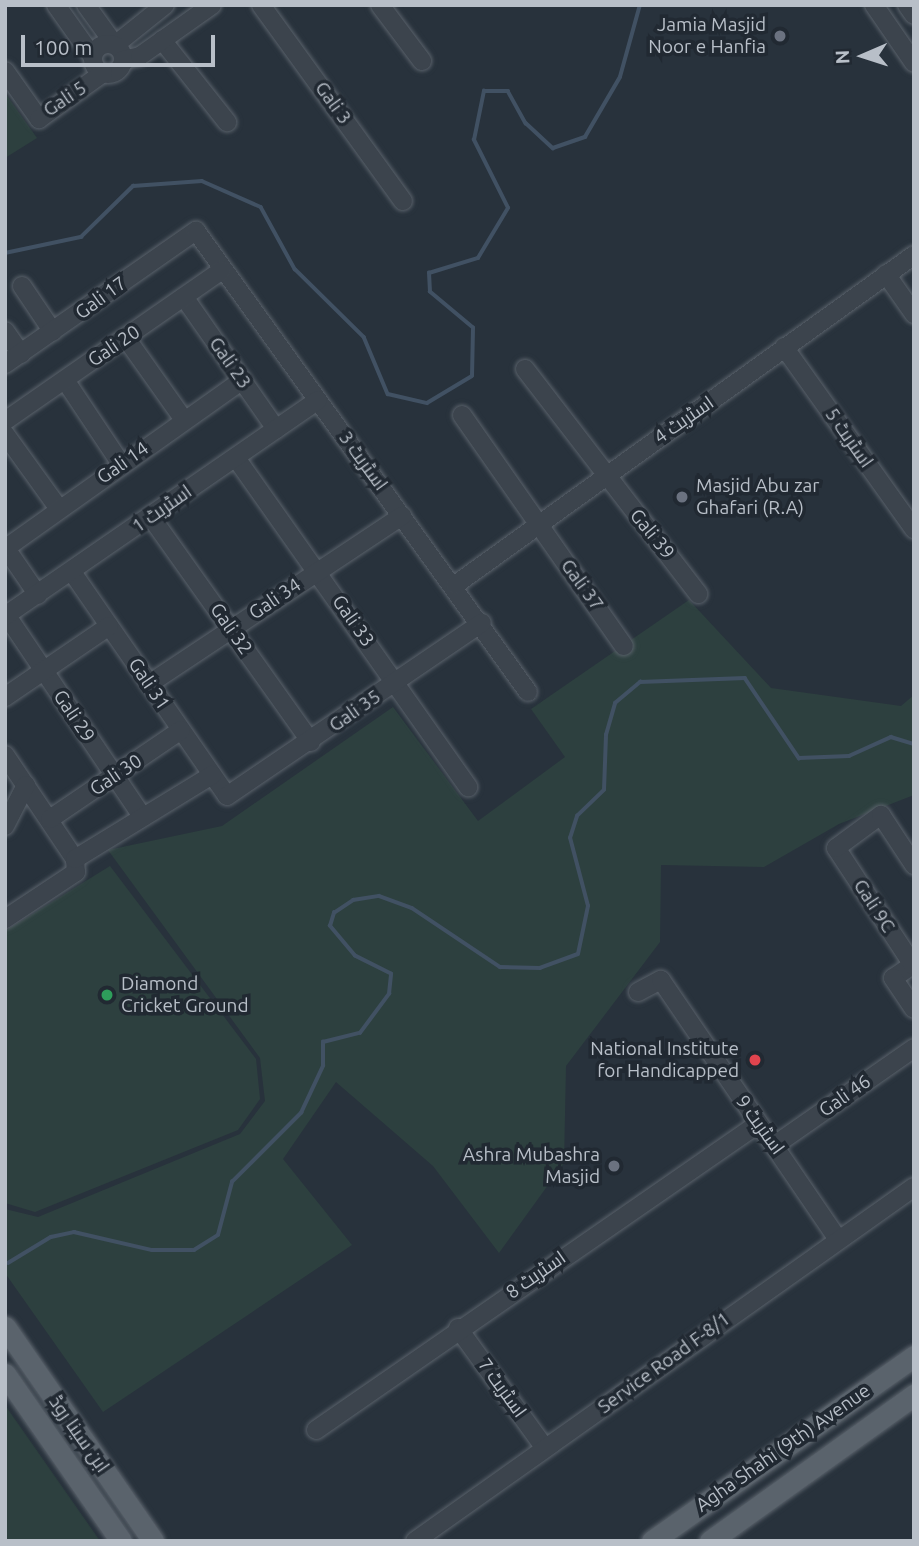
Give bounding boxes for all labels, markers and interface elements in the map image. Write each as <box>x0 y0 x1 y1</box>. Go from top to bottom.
place label: Jamia Masjid Noor e Hanfia <box>648 14 766 58</box>
scale bar <box>24 21 219 65</box>
north arrow <box>828 21 898 91</box>
marker: Jamia Masjid Noor e Hanfia <box>772 28 788 44</box>
text: 100 m <box>34 35 92 59</box>
text: N <box>831 49 853 65</box>
street label: Gali 5 <box>39 76 91 122</box>
street label: Gali 3 <box>310 77 356 129</box>
street label: Gali 17 <box>71 272 131 324</box>
street label: Gali 20 <box>84 320 144 372</box>
street label: Gali 23 <box>204 333 256 393</box>
street label: اسٹریٹ 4 <box>650 391 718 449</box>
street label: اسٹریٹ 5 <box>820 404 878 472</box>
street label: اسٹریٹ 3 <box>334 427 392 495</box>
street label: Gali 14 <box>93 437 153 489</box>
place label: Masjid Abu zar Ghafari (R.A) <box>696 475 820 519</box>
street label: اسٹریٹ 1 <box>128 480 196 538</box>
marker: Masjid Abu zar Ghafari (R.A) <box>674 489 690 505</box>
street label: Gali 39 <box>625 504 679 564</box>
street label: Gali 37 <box>556 555 608 615</box>
street label: Gali 34 <box>245 573 305 625</box>
street label: Gali 33 <box>327 591 379 651</box>
street label: Gali 32 <box>205 599 257 659</box>
street label: Gali 31 <box>123 654 175 714</box>
street label: Gali 35 <box>325 685 385 737</box>
street label: Gali 29 <box>48 686 100 746</box>
street label: Gali 30 <box>86 749 146 801</box>
street label: Gali 9C <box>848 875 900 937</box>
place label: Diamond Cricket Ground <box>121 973 249 1017</box>
marker: Diamond Cricket Ground <box>99 987 115 1003</box>
place label: National Institute for Handicapped <box>590 1038 739 1082</box>
marker: National Institute for Handicapped <box>745 1050 765 1070</box>
street label: Gali 46 <box>815 1070 875 1122</box>
street label: اسٹریٹ 9 <box>731 1091 789 1159</box>
place label: Ashra Mubashra Masjid <box>463 1144 600 1188</box>
marker: Ashra Mubashra Masjid <box>606 1158 622 1174</box>
street label: اسٹریٹ 8 <box>502 1246 570 1304</box>
street label: Service Road F-8/1 <box>594 1307 734 1419</box>
street label: اسٹریٹ 7 <box>473 1354 531 1422</box>
street label: Agha Shahi (9th) Avenue <box>691 1379 875 1517</box>
street label: ابن سینا روڈ <box>44 1391 114 1477</box>

